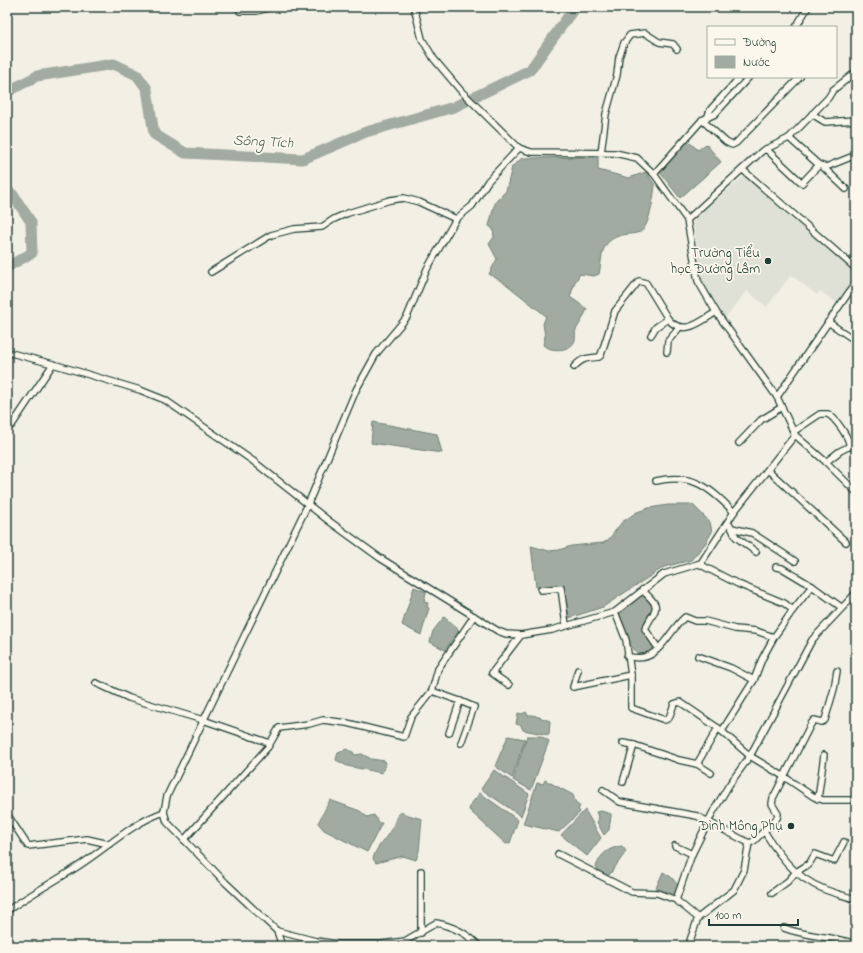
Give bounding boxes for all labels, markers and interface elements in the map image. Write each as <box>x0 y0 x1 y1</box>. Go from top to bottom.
legend <box>707 26 837 78</box>
text: Đường <box>742 34 776 53</box>
text: Nước <box>743 54 770 72</box>
water label: Sông Tích <box>232 129 295 156</box>
place label: Trường Tiểu học Đường Lâm <box>671 243 760 281</box>
marker: Trường Tiểu học Đường Lâm <box>763 256 773 266</box>
place label: Đình Mông Phụ <box>698 816 783 838</box>
marker: Đình Mông Phụ <box>786 821 796 831</box>
scale bar <box>709 901 798 927</box>
text: 100 m <box>715 907 742 925</box>

